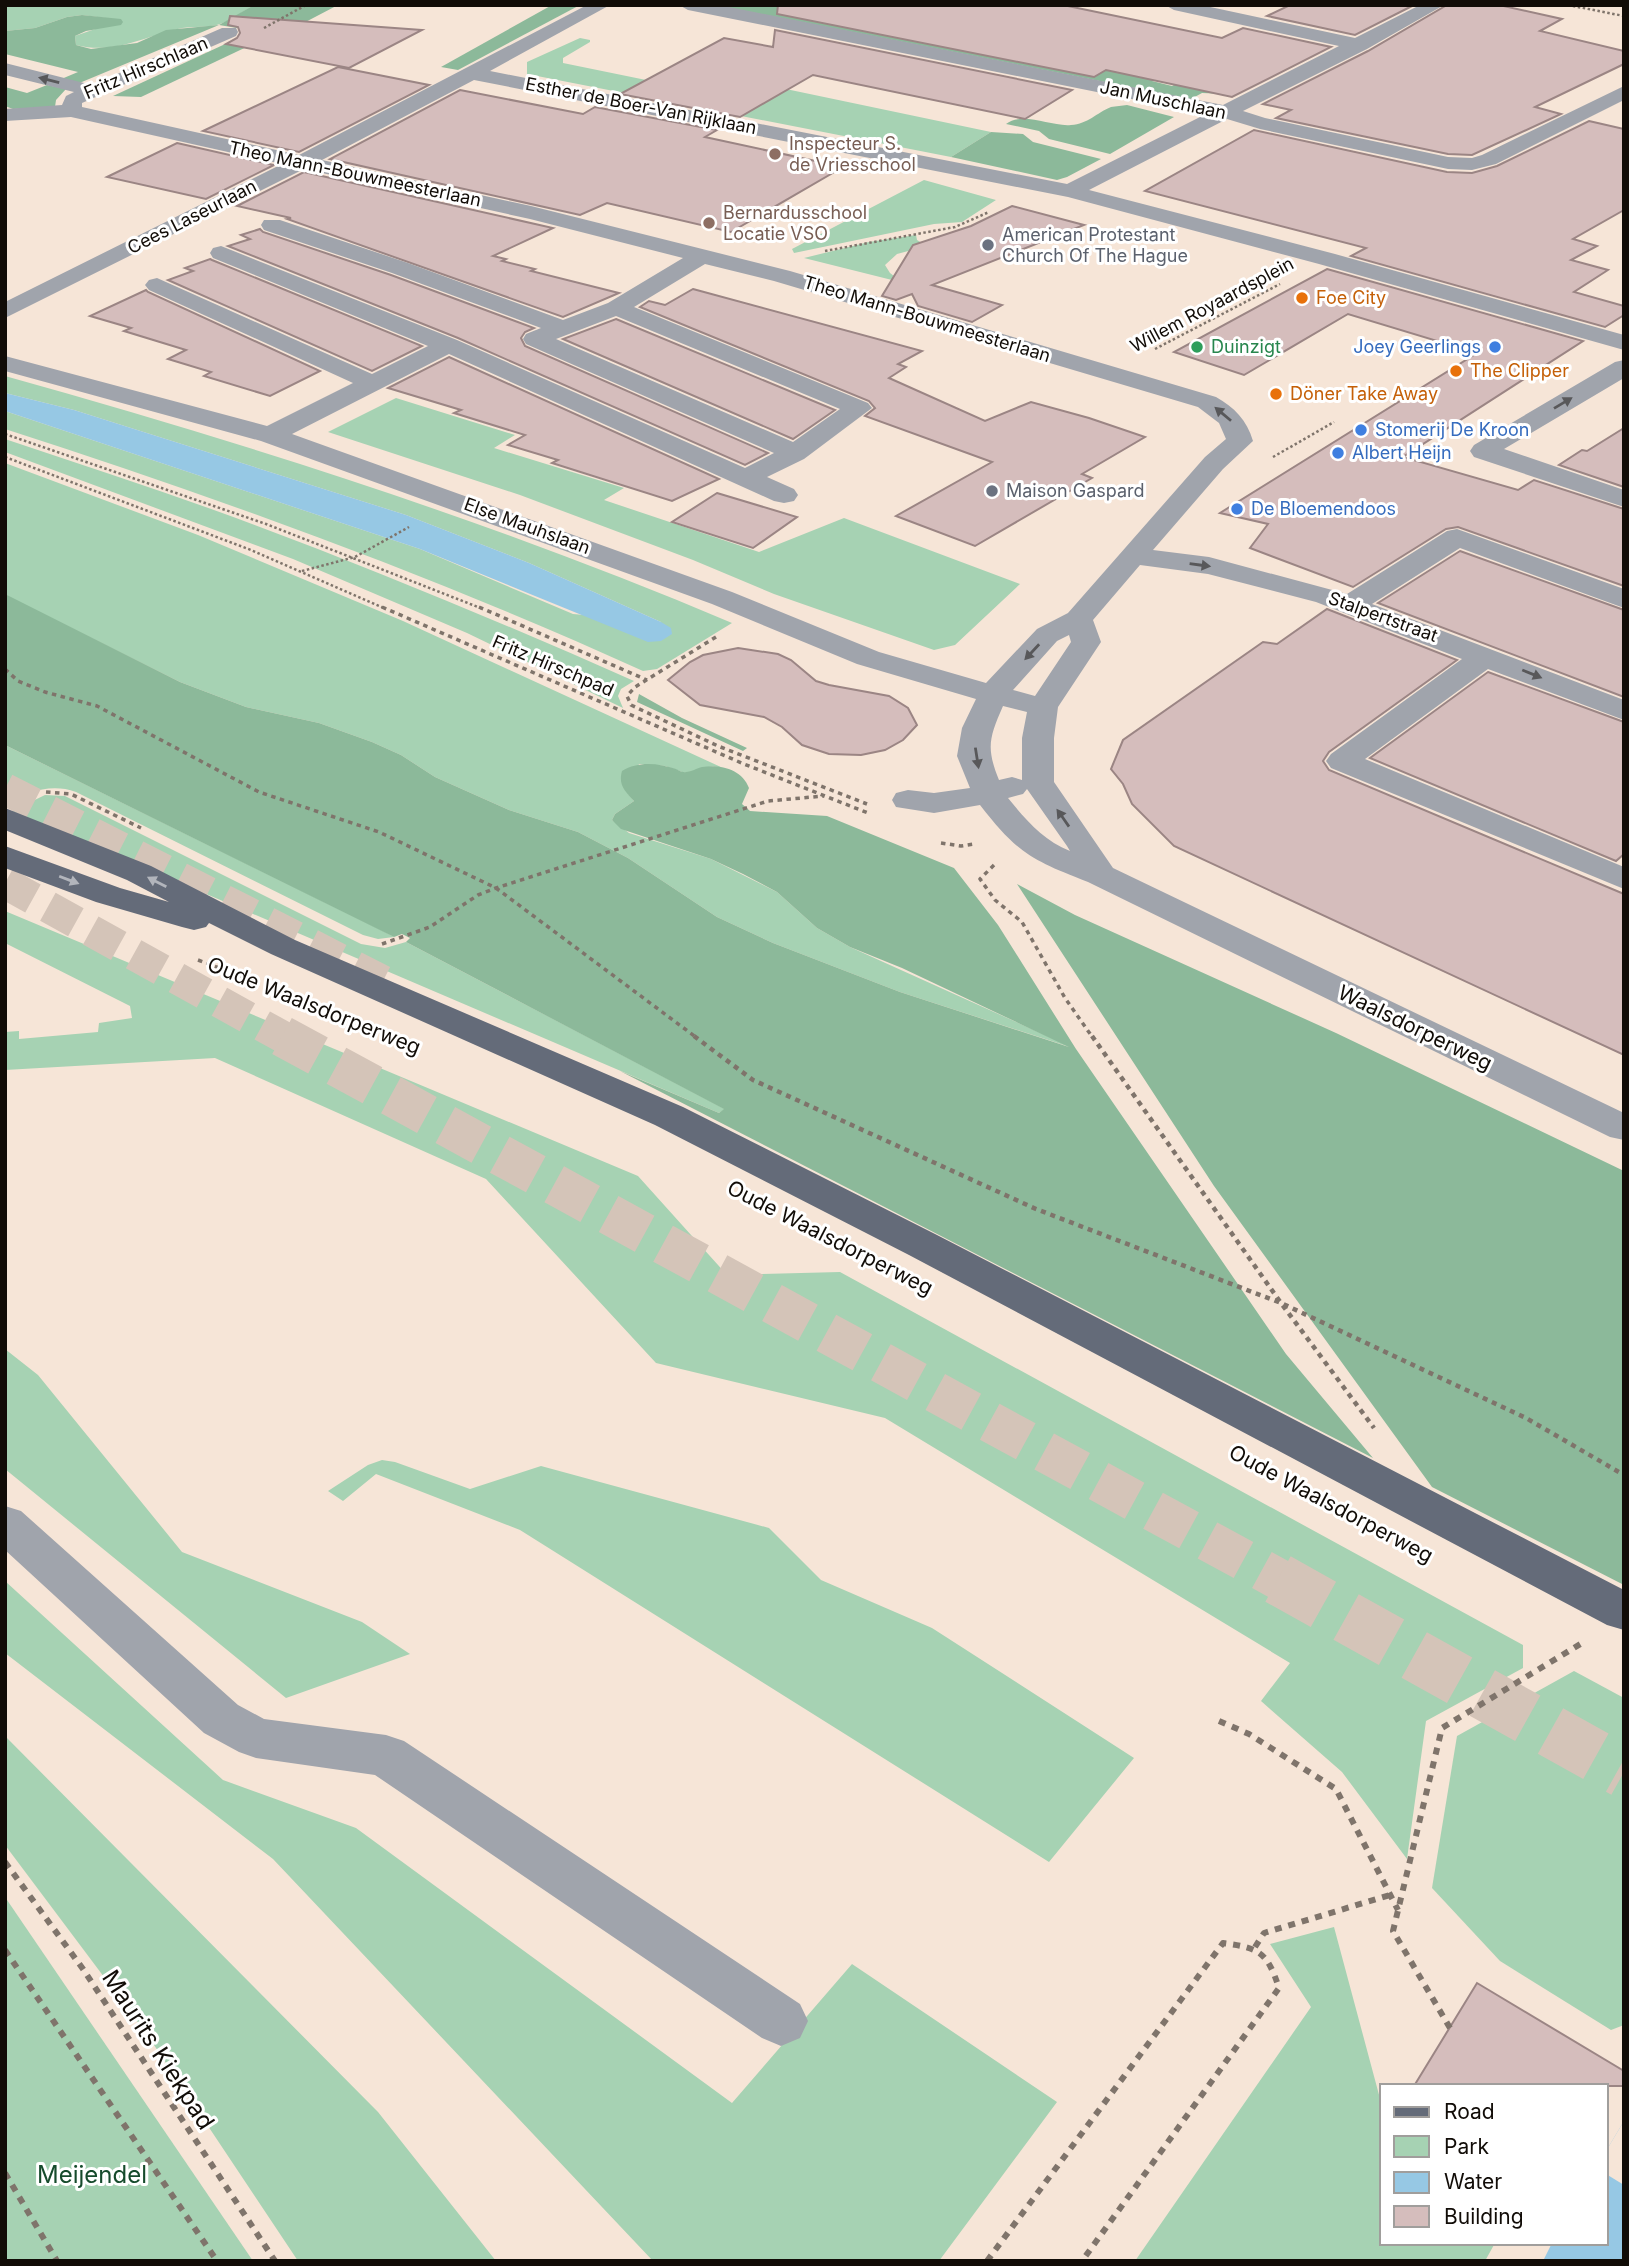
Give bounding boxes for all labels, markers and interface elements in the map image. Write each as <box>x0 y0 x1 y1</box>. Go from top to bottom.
street label: Fritz Hirschlaan <box>81 32 211 103</box>
street label: Esther de Boer-Van Rijklaan <box>524 73 758 138</box>
one-way arrow <box>38 74 60 85</box>
street label: Jan Muschlaan <box>1098 76 1228 123</box>
place label: Inspecteur S. de Vriesschool <box>789 133 916 175</box>
street label: Theo Mann-Bouwmeesterlaan <box>227 137 483 211</box>
marker: Inspecteur S. de Vriesschool <box>767 146 783 162</box>
street label: Cees Laseurlaan <box>124 175 260 258</box>
place label: Bernardusschool Locatie VSO <box>723 202 867 244</box>
marker: Bernardusschool Locatie VSO <box>701 215 717 231</box>
place label: American Protestant Church Of The Hague <box>1002 224 1188 266</box>
marker: American Protestant Church Of The Hague <box>980 237 996 253</box>
street label: Willem Royaardsplein <box>1126 253 1297 357</box>
street label: Theo Mann-Bouwmeesterlaan <box>801 271 1053 366</box>
place label: Foe City <box>1316 287 1386 308</box>
marker: Foe City <box>1294 290 1310 306</box>
place label: Duinzigt <box>1211 336 1281 357</box>
place label: Joey Geerlings <box>1353 336 1481 357</box>
marker: Duinzigt <box>1189 339 1205 355</box>
marker: Joey Geerlings <box>1487 339 1503 355</box>
place label: The Clipper <box>1470 360 1569 381</box>
marker: The Clipper <box>1448 363 1464 379</box>
place label: Döner Take Away <box>1290 383 1438 404</box>
marker: Döner Take Away <box>1268 386 1284 402</box>
one-way arrow <box>1553 397 1572 410</box>
one-way arrow <box>1214 406 1232 421</box>
place label: Stomerij De Kroon <box>1375 419 1530 440</box>
marker: Stomerij De Kroon <box>1353 422 1369 438</box>
place label: Albert Heijn <box>1352 442 1452 463</box>
marker: Albert Heijn <box>1330 445 1346 461</box>
place label: Maison Gaspard <box>1006 480 1145 501</box>
marker: Maison Gaspard <box>984 483 1000 499</box>
street label: Else Mauhslaan <box>461 493 593 558</box>
place label: De Bloemendoos <box>1251 498 1396 519</box>
marker: De Bloemendoos <box>1229 501 1245 517</box>
one-way arrow <box>1189 560 1211 571</box>
street label: Stalpertstraat <box>1326 587 1441 646</box>
street label: Fritz Hirschpad <box>489 631 617 701</box>
one-way arrow <box>1024 643 1040 660</box>
one-way arrow <box>1521 669 1542 680</box>
one-way arrow <box>972 747 983 769</box>
one-way arrow <box>1056 809 1070 827</box>
one-way arrow <box>59 875 80 886</box>
one-way arrow <box>147 877 167 888</box>
street label: Oude Waalsdorperweg <box>204 951 424 1060</box>
street label: Waalsdorperweg <box>1334 979 1496 1076</box>
street label: Oude Waalsdorperweg <box>723 1175 937 1300</box>
street label: Oude Waalsdorperweg <box>1225 1439 1438 1568</box>
street label: Maurits Kiekpad <box>96 1965 221 2135</box>
legend <box>1380 2084 1608 2245</box>
text: Road <box>1444 2099 1495 2124</box>
text: Park <box>1444 2134 1489 2159</box>
park label: Meijendel <box>37 2160 147 2189</box>
text: Water <box>1444 2169 1502 2194</box>
text: Building <box>1444 2204 1524 2229</box>

